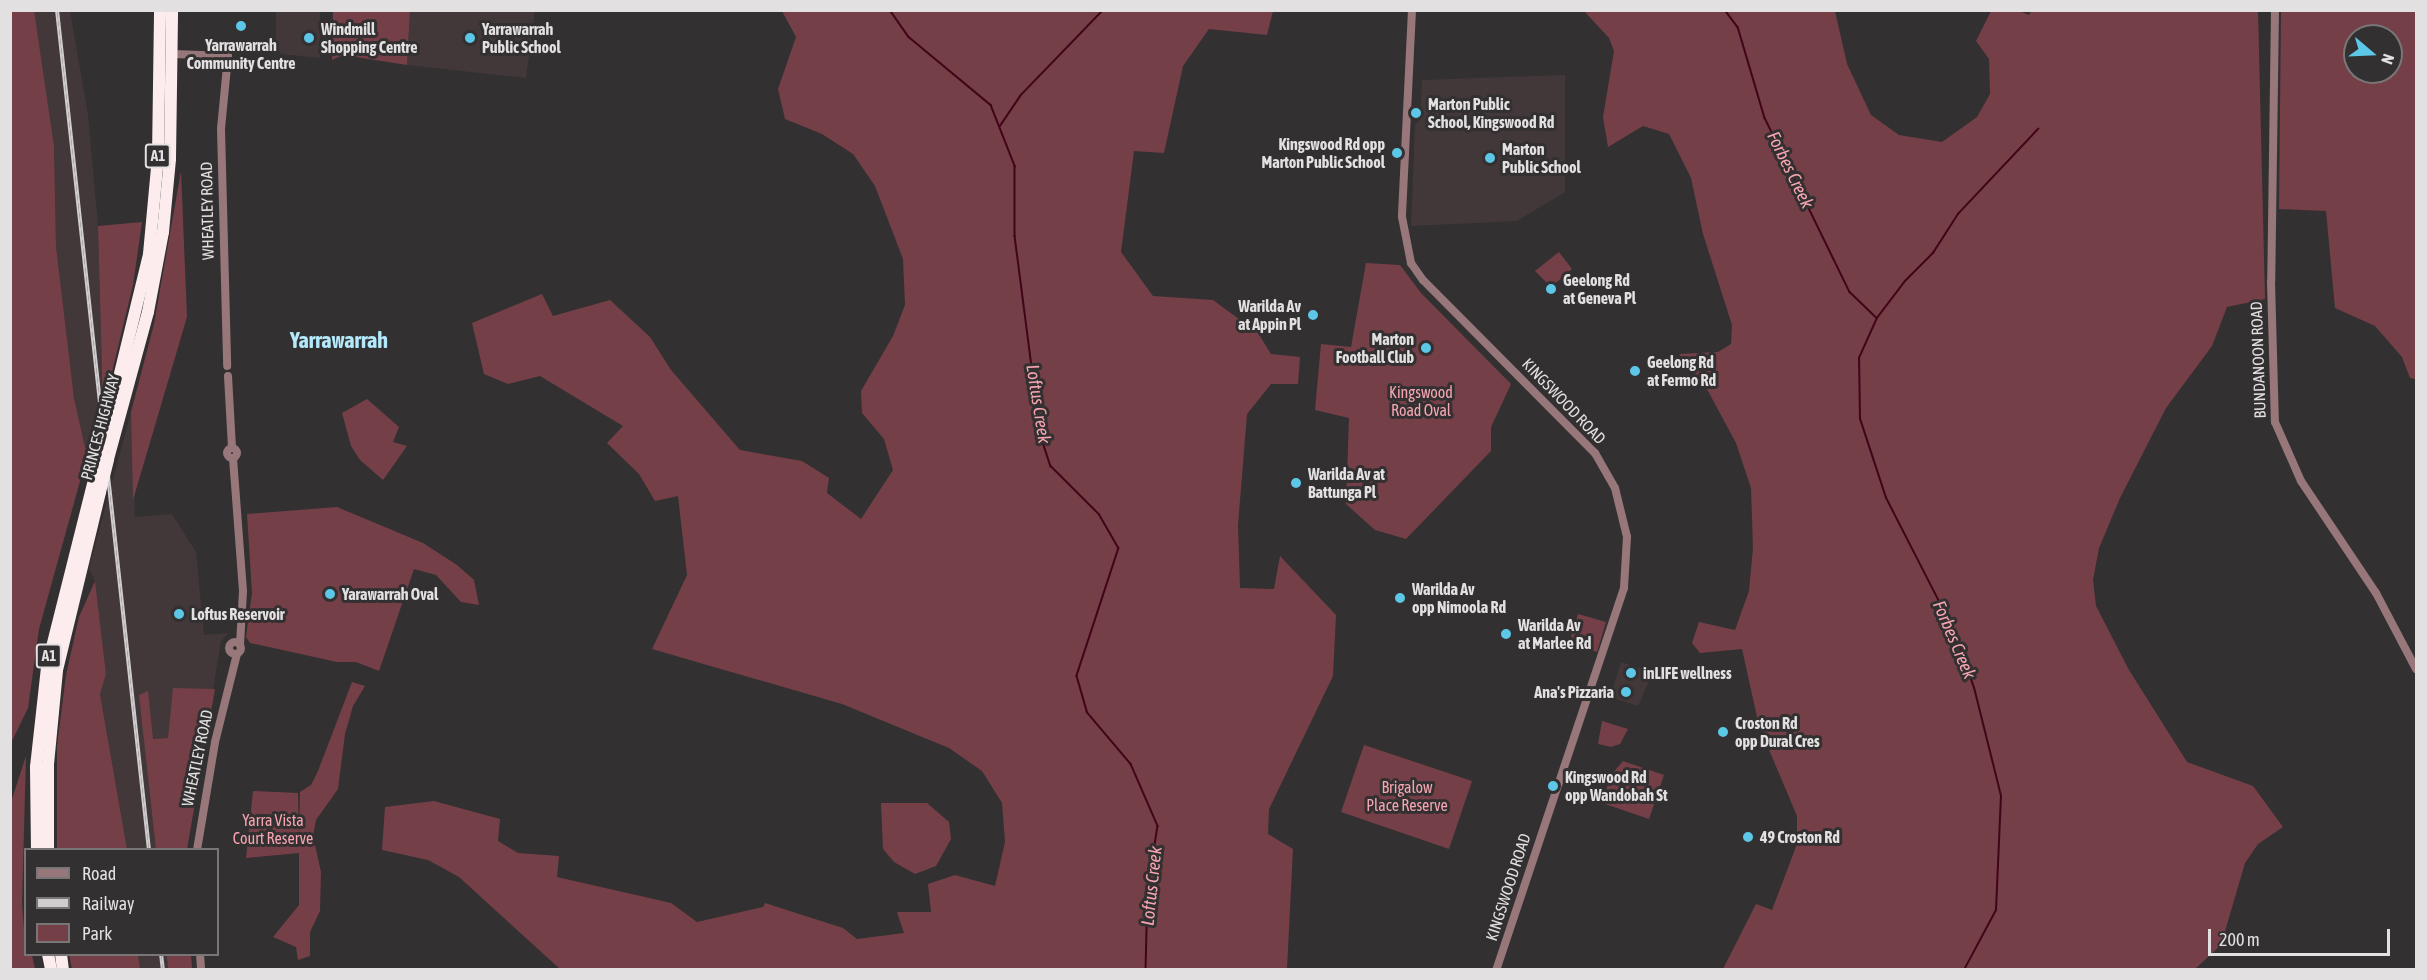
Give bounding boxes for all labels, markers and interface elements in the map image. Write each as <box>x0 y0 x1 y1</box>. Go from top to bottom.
marker: Yarrawarrah Community Centre <box>234 19 248 33</box>
place label: Windmill Shopping Centre <box>321 19 417 57</box>
place label: Yarrawarrah Public School <box>482 19 561 57</box>
north arrow <box>2343 24 2403 84</box>
marker: Windmill Shopping Centre <box>302 31 316 45</box>
marker: Yarrawarrah Public School <box>463 31 477 45</box>
place label: Yarrawarrah Community Centre <box>186 35 296 73</box>
text: N <box>2378 52 2398 67</box>
place label: Marton Public School, Kingswood Rd <box>1428 94 1554 132</box>
marker: Marton Public School, Kingswood Rd <box>1409 106 1423 120</box>
water label: Forbes Creek <box>1762 128 1818 212</box>
place label: Kingswood Rd opp Marton Public School <box>1261 134 1385 172</box>
place label: Marton Public School <box>1502 139 1581 177</box>
road number: A1 <box>144 144 172 168</box>
marker: Kingswood Rd opp Marton Public School <box>1390 146 1404 160</box>
marker: Marton Public School <box>1483 151 1497 165</box>
street label: WHEATLEY ROAD <box>197 162 217 260</box>
place label: Geelong Rd at Geneva Pl <box>1563 270 1636 308</box>
marker: Geelong Rd at Geneva Pl <box>1544 282 1558 296</box>
place label: Warilda Av at Appin Pl <box>1238 296 1301 334</box>
street label: BUNDANOON ROAD <box>2246 301 2270 419</box>
marker: Warilda Av at Appin Pl <box>1306 308 1320 322</box>
district label: Yarrawarrah <box>290 328 388 354</box>
place label: Marton Football Club <box>1336 329 1414 367</box>
marker: Marton Football Club <box>1419 341 1433 355</box>
place label: Geelong Rd at Fermo Rd <box>1647 352 1716 390</box>
street label: KINGSWOOD ROAD <box>1518 354 1610 448</box>
water label: Loftus Creek <box>1021 363 1055 445</box>
marker: Geelong Rd at Fermo Rd <box>1628 364 1642 378</box>
street label: PRINCES HIGHWAY <box>77 372 123 482</box>
park label: Kingswood Road Oval <box>1389 382 1453 420</box>
place label: Warilda Av at Battunga Pl <box>1308 464 1385 502</box>
marker: Warilda Av at Battunga Pl <box>1289 476 1303 490</box>
place label: Warilda Av opp Nimoola Rd <box>1412 579 1506 617</box>
place label: Yarawarrah Oval <box>342 584 438 604</box>
marker: Yarawarrah Oval <box>323 587 337 601</box>
marker: Warilda Av opp Nimoola Rd <box>1393 591 1407 605</box>
water label: Forbes Creek <box>1928 598 1980 682</box>
place label: Loftus Reservoir <box>191 604 285 624</box>
marker: Loftus Reservoir <box>172 607 186 621</box>
place label: Warilda Av at Marlee Rd <box>1518 615 1591 653</box>
marker: Warilda Av at Marlee Rd <box>1499 627 1513 641</box>
road number: A1 <box>36 644 62 668</box>
place label: inLIFE wellness <box>1643 663 1732 683</box>
marker: inLIFE wellness <box>1624 666 1638 680</box>
place label: Ana's Pizzaria <box>1534 682 1614 702</box>
marker: Ana's Pizzaria <box>1619 685 1633 699</box>
street label: WHEATLEY ROAD <box>177 708 217 808</box>
place label: Croston Rd opp Dural Cres <box>1735 713 1820 751</box>
marker: Croston Rd opp Dural Cres <box>1716 725 1730 739</box>
place label: Kingswood Rd opp Wandobah St <box>1565 767 1668 805</box>
park label: Brigalow Place Reserve <box>1366 777 1448 815</box>
marker: Kingswood Rd opp Wandobah St <box>1546 779 1560 793</box>
park label: Yarra Vista Court Reserve <box>233 810 313 848</box>
place label: 49 Croston Rd <box>1760 827 1840 847</box>
marker: 49 Croston Rd <box>1741 830 1755 844</box>
street label: KINGSWOOD ROAD <box>1482 831 1534 943</box>
water label: Loftus Creek <box>1137 845 1167 927</box>
legend <box>24 848 219 956</box>
text: Road <box>82 863 116 884</box>
text: Railway <box>82 893 134 914</box>
scale bar <box>2211 917 2392 955</box>
text: Park <box>82 923 112 944</box>
text: 200 m <box>2219 929 2260 950</box>

